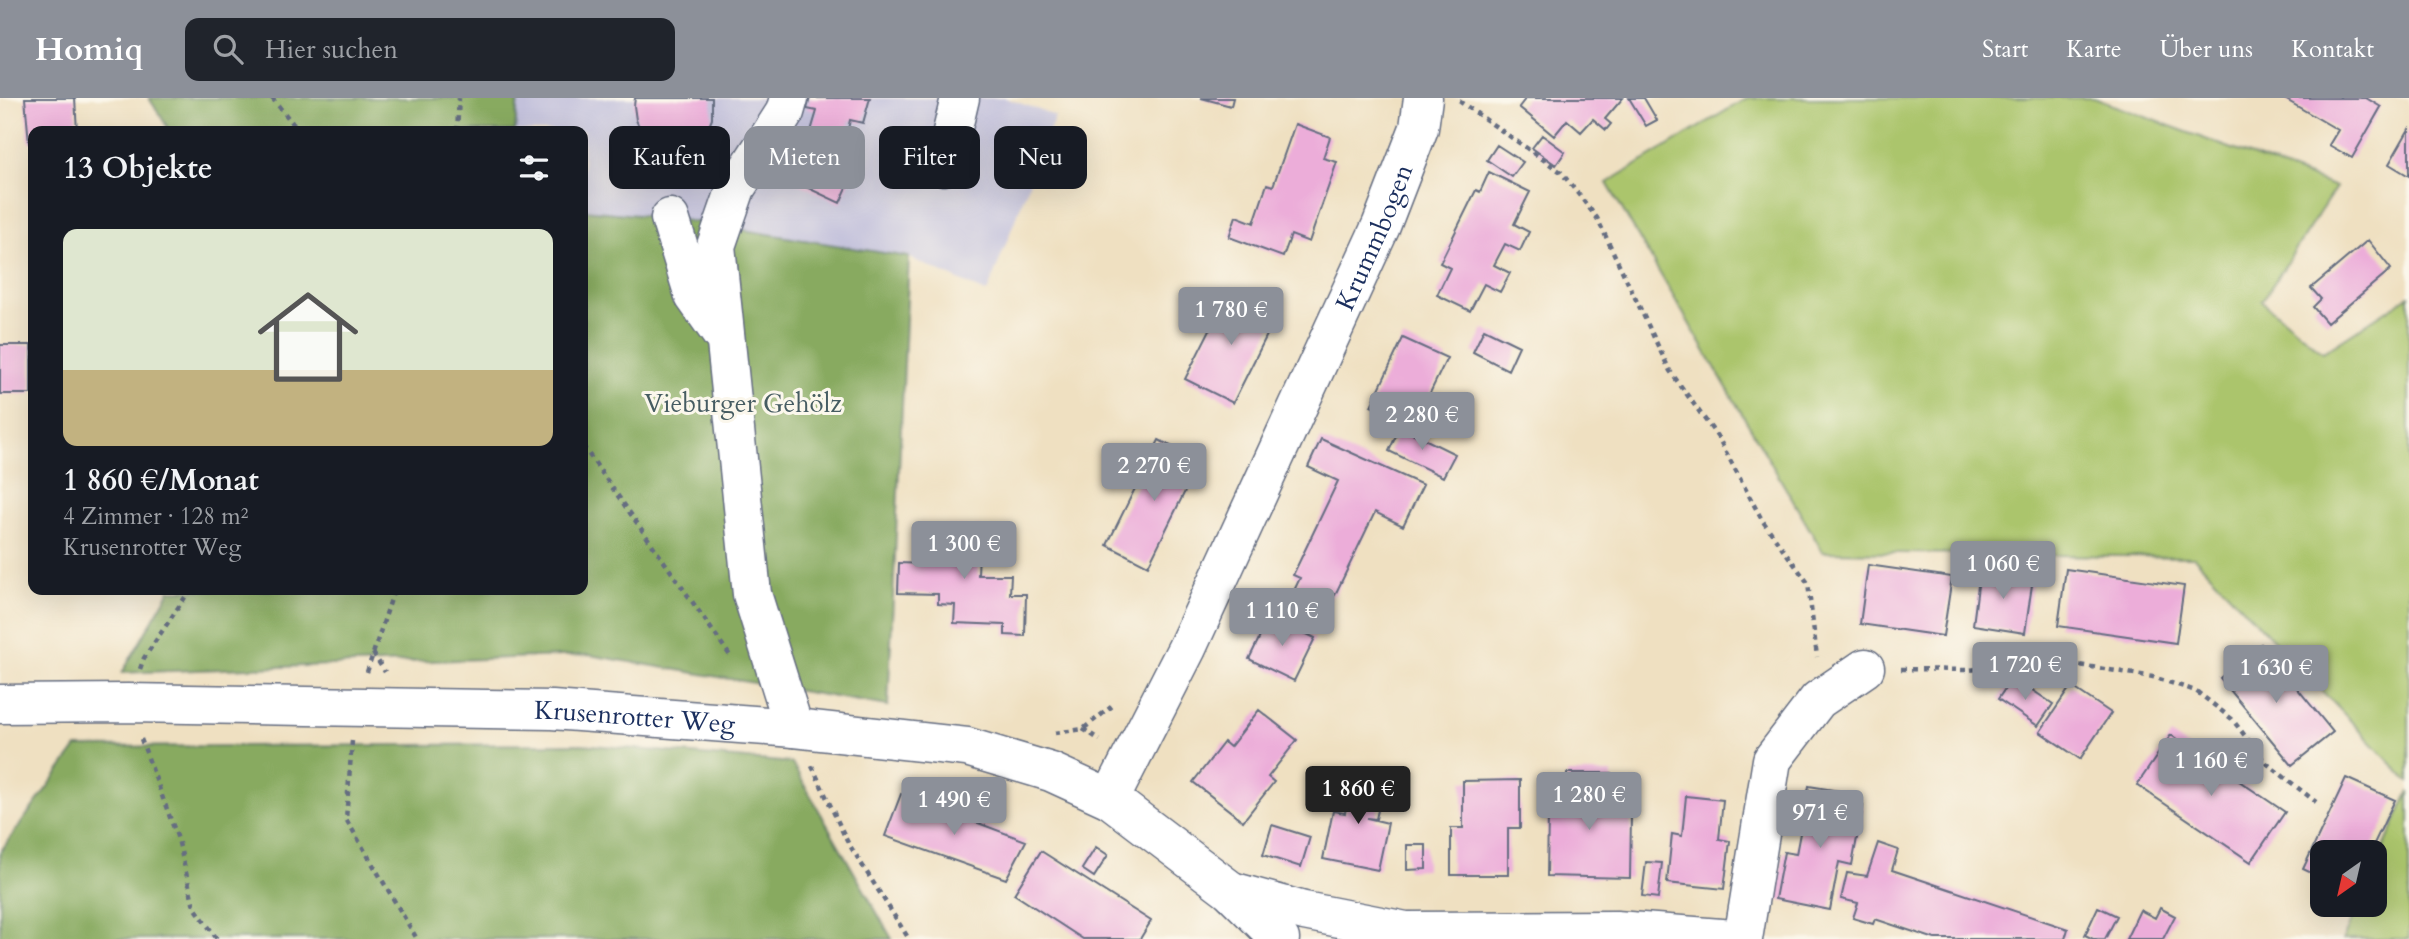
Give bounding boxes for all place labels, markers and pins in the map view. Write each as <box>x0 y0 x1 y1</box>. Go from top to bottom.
pin: 1 780 € <box>1166 288 1296 347</box>
pin: 2 280 € <box>1357 392 1487 452</box>
pin: 2 270 € <box>1089 444 1219 503</box>
pin: 1 300 € <box>899 522 1029 581</box>
pin: 1 060 € <box>1938 542 2068 601</box>
pin: 1 110 € <box>1217 588 1347 648</box>
pin: 1 720 € <box>1960 642 2090 702</box>
pin: 1 630 € <box>2211 646 2341 705</box>
pin: 1 160 € <box>2146 738 2276 798</box>
pin: 1 860 € <box>1293 766 1423 826</box>
pin: 1 280 € <box>1524 772 1654 832</box>
pin: 1 490 € <box>889 778 1019 837</box>
pin: 971 € <box>1771 790 1869 850</box>

